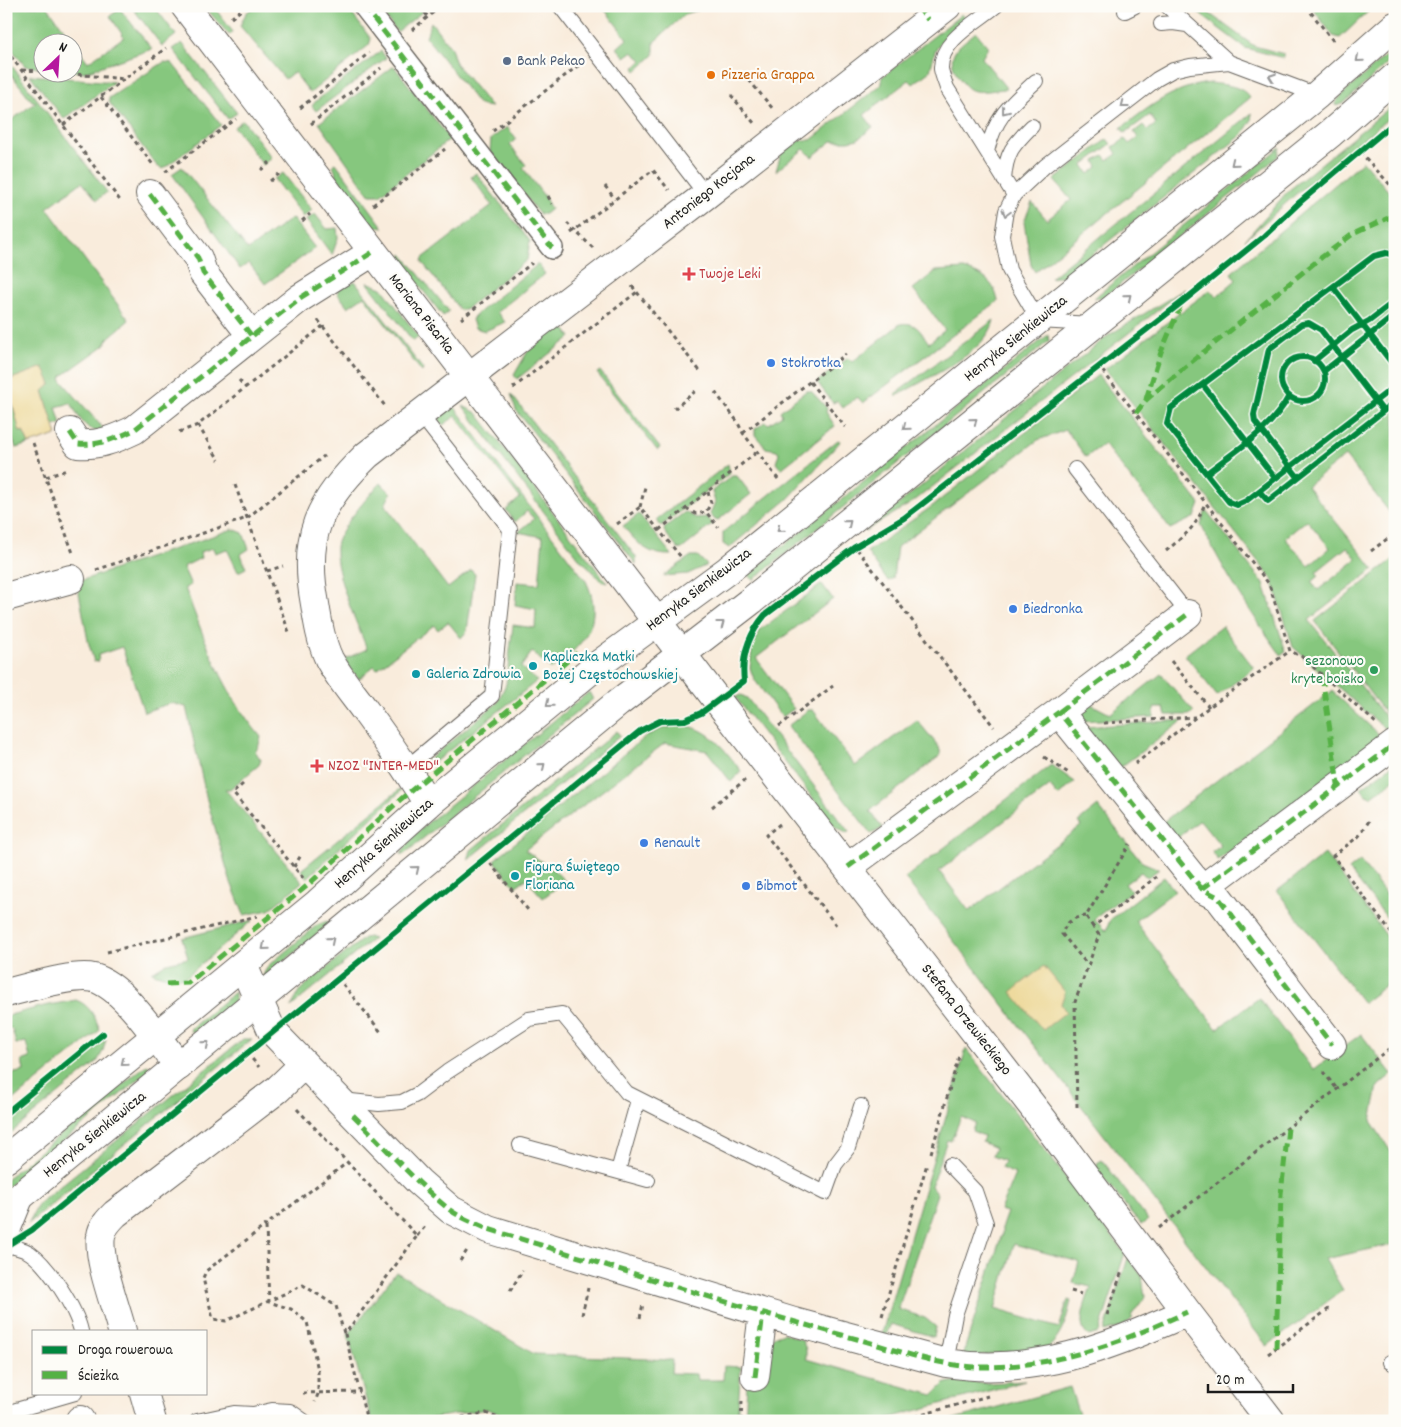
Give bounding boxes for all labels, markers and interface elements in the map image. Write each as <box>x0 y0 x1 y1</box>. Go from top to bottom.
north arrow <box>32 32 82 82</box>
text: N <box>55 38 70 59</box>
place label: Bank Pekao <box>517 50 585 73</box>
one-way arrow <box>1355 53 1364 62</box>
marker: Bank Pekao <box>501 55 513 67</box>
place label: Pizzeria Grappa <box>721 64 815 87</box>
marker: Pizzeria Grappa <box>705 69 717 81</box>
one-way arrow <box>1268 73 1276 83</box>
one-way arrow <box>1121 99 1130 107</box>
one-way arrow <box>1001 106 1010 115</box>
street label: Antoniego Kocjana <box>658 148 761 235</box>
one-way arrow <box>1231 157 1240 165</box>
one-way arrow <box>1002 209 1012 217</box>
place label: Twoje Leki <box>699 263 761 286</box>
marker: Twoje Leki <box>683 268 695 280</box>
street label: Mariana Pisarka <box>382 269 460 359</box>
street label: Henryka Sienkiewicza <box>959 290 1073 388</box>
one-way arrow <box>1123 293 1132 302</box>
place label: Stokrotka <box>781 352 841 375</box>
marker: Stokrotka <box>765 357 777 369</box>
one-way arrow <box>969 417 978 426</box>
one-way arrow <box>903 421 912 429</box>
one-way arrow <box>842 520 851 528</box>
one-way arrow <box>776 523 785 532</box>
street label: Henryka Sienkiewicza <box>641 542 757 637</box>
place label: Biedronka <box>1023 598 1083 621</box>
marker: Biedronka <box>1007 603 1019 615</box>
one-way arrow <box>715 622 724 630</box>
place label: Kapliczka Matki Bożej Częstochowskiej <box>543 646 678 687</box>
place label: sezonowo kryte boisko <box>1291 650 1364 691</box>
marker: Kapliczka Matki Bożej Częstochowskiej <box>527 660 539 672</box>
place label: Galeria Zdrowia <box>426 663 521 686</box>
marker: sezonowo kryte boisko <box>1368 664 1380 676</box>
marker: Galeria Zdrowia <box>410 668 422 680</box>
one-way arrow <box>546 699 555 708</box>
place label: NZOZ "INTER-MED" <box>328 755 439 778</box>
marker: NZOZ "INTER-MED" <box>310 759 324 773</box>
one-way arrow <box>536 762 545 771</box>
street label: Henryka Sienkiewicza <box>329 793 439 895</box>
place label: Renault <box>654 832 700 855</box>
marker: Renault <box>638 837 650 849</box>
place label: Figura Świętego Floriana <box>525 856 620 897</box>
one-way arrow <box>410 867 419 875</box>
marker: Figura Świętego Floriana <box>509 870 521 882</box>
place label: Bibmot <box>756 875 798 898</box>
marker: Bibmot <box>740 880 752 892</box>
one-way arrow <box>325 938 334 946</box>
one-way arrow <box>262 941 271 950</box>
street label: Stefana Drzewieckiego <box>915 959 1017 1081</box>
one-way arrow <box>200 1042 209 1050</box>
one-way arrow <box>121 1057 130 1066</box>
street label: Henryka Sienkiewicza <box>38 1086 152 1184</box>
legend <box>32 1330 208 1394</box>
text: Droga rowerowa <box>78 1340 173 1362</box>
scale bar <box>1208 1362 1294 1394</box>
text: Ścieżka <box>78 1366 119 1388</box>
text: 20 m <box>1216 1370 1244 1392</box>

